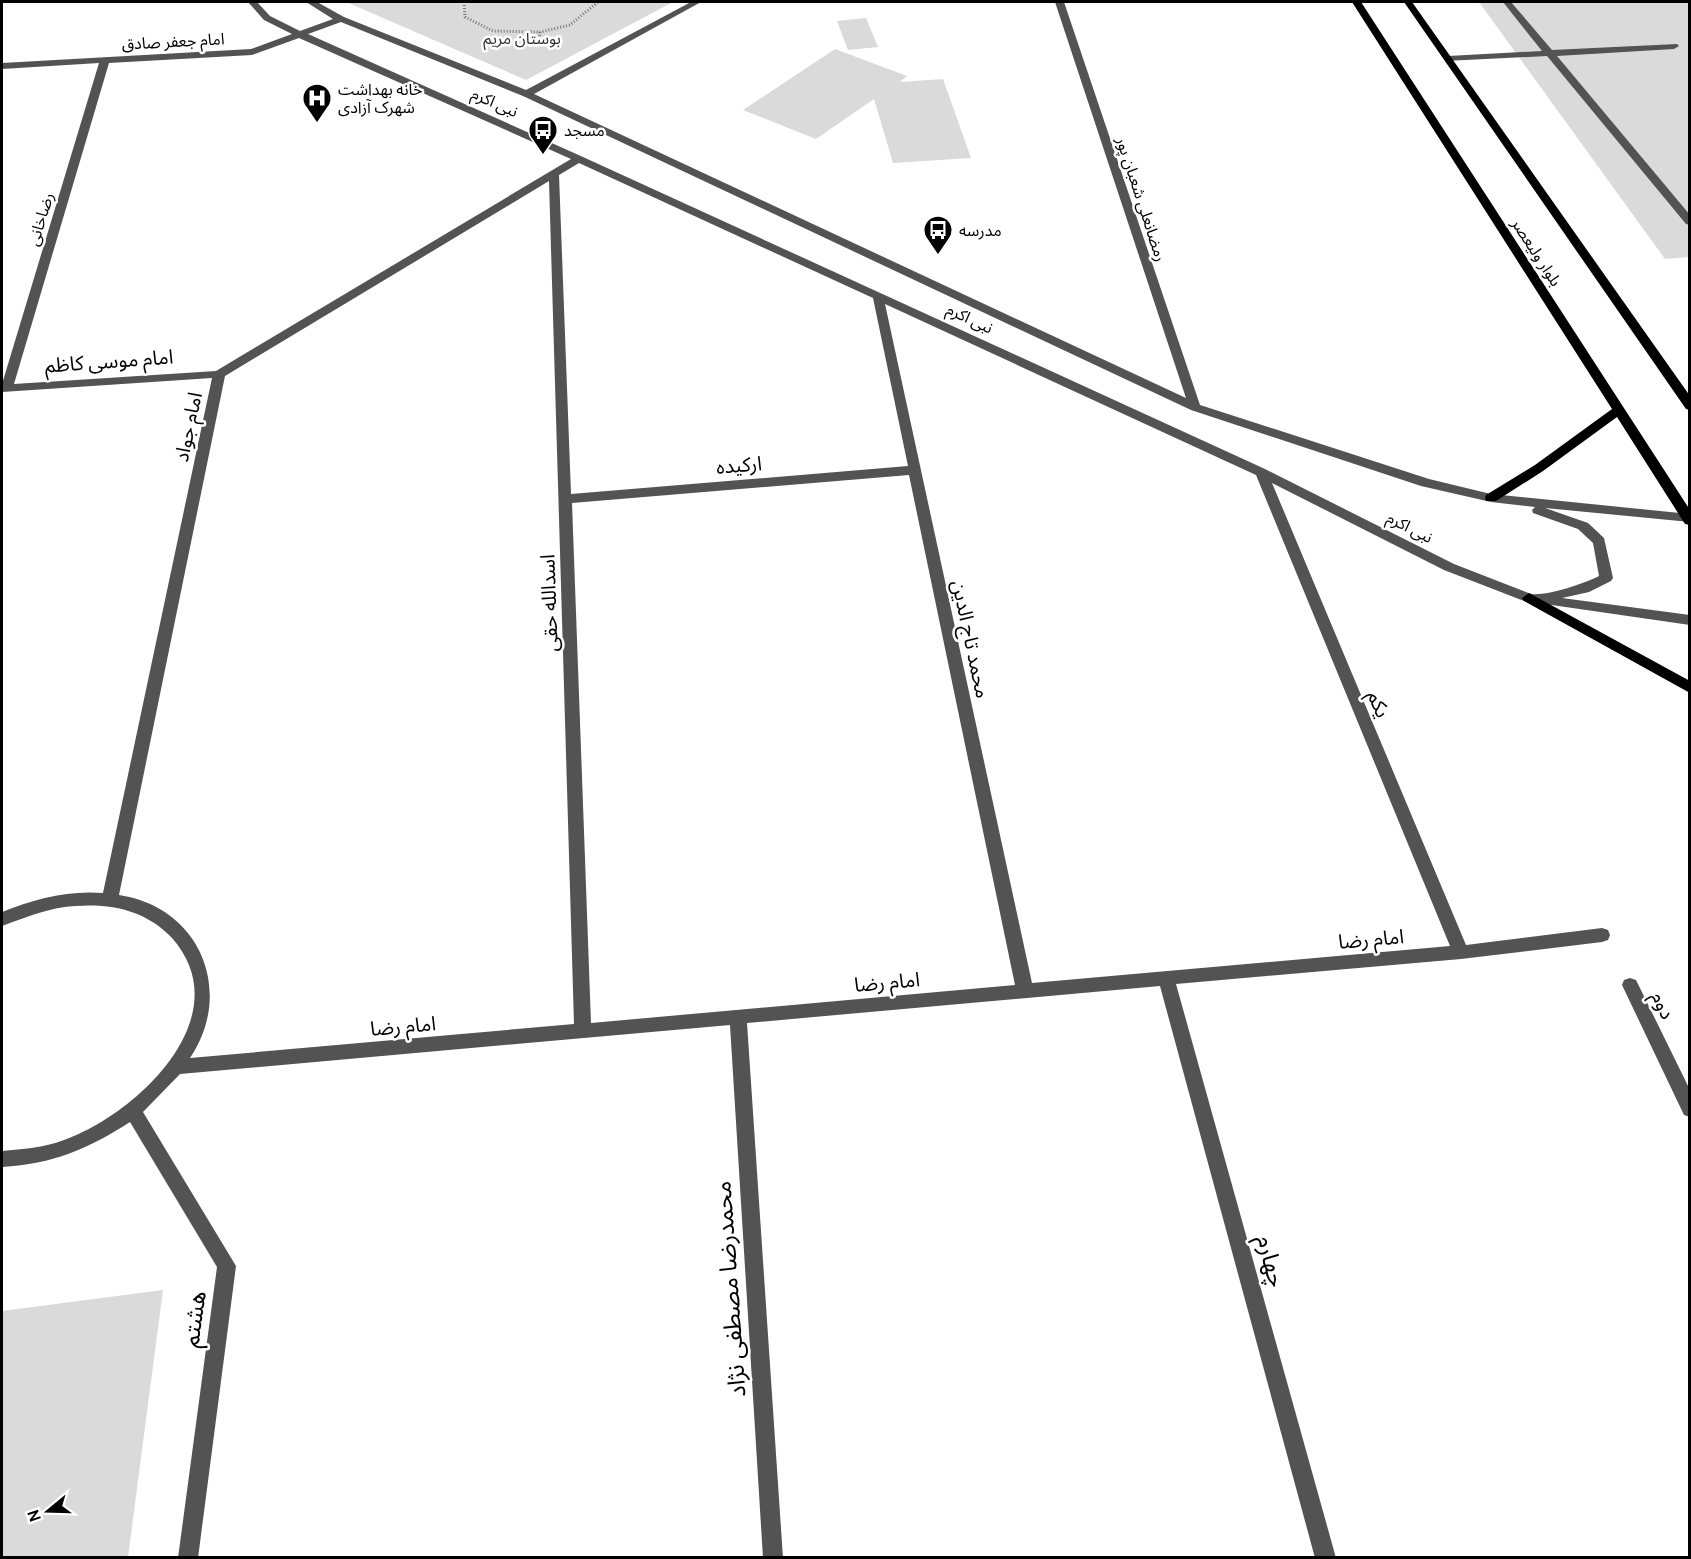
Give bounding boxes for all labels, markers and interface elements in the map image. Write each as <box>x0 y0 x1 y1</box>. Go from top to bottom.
street label: امام جعفر صادق <box>121 29 225 57</box>
park label: بوستان مریم <box>483 29 561 51</box>
place label: خانه بهداشت شهرک آزادی <box>338 80 423 117</box>
hospital icon: خانه بهداشت شهرک آزادی <box>301 82 333 124</box>
street label: نبی اکرم <box>467 84 521 124</box>
bus stop icon: مسجد <box>527 114 559 156</box>
place label: مسجد <box>564 121 605 140</box>
street label: رمضانعلی شعبان پور <box>1111 133 1171 264</box>
street label: رضاخانی <box>23 190 58 248</box>
bus stop icon: مدرسه <box>922 214 954 256</box>
street label: بلوار ولیعصر <box>1507 214 1566 290</box>
place label: مدرسه <box>959 221 1002 240</box>
street label: نبی اکرم <box>942 299 996 340</box>
street label: امام موسی کاظم <box>44 345 174 380</box>
street label: امام جواد <box>169 390 210 465</box>
street label: ارکیده <box>715 451 763 479</box>
street label: نبی اکرم <box>1382 508 1436 550</box>
street label: اسدالله حقی <box>535 554 563 652</box>
street label: محمد تاج الدین <box>944 578 995 701</box>
street label: یکم <box>1360 687 1395 722</box>
street label: امام رضا <box>1337 924 1405 957</box>
street label: امام رضا <box>853 967 921 1000</box>
street label: دوم <box>1643 987 1680 1024</box>
street label: امام رضا <box>369 1011 437 1044</box>
street label: محمدرضا مصطفی نژاد <box>707 1180 752 1398</box>
street label: چهارم <box>1247 1232 1292 1291</box>
street label: هشتم <box>175 1289 215 1349</box>
north arrow <box>18 1481 78 1541</box>
text: N <box>23 1507 45 1524</box>

